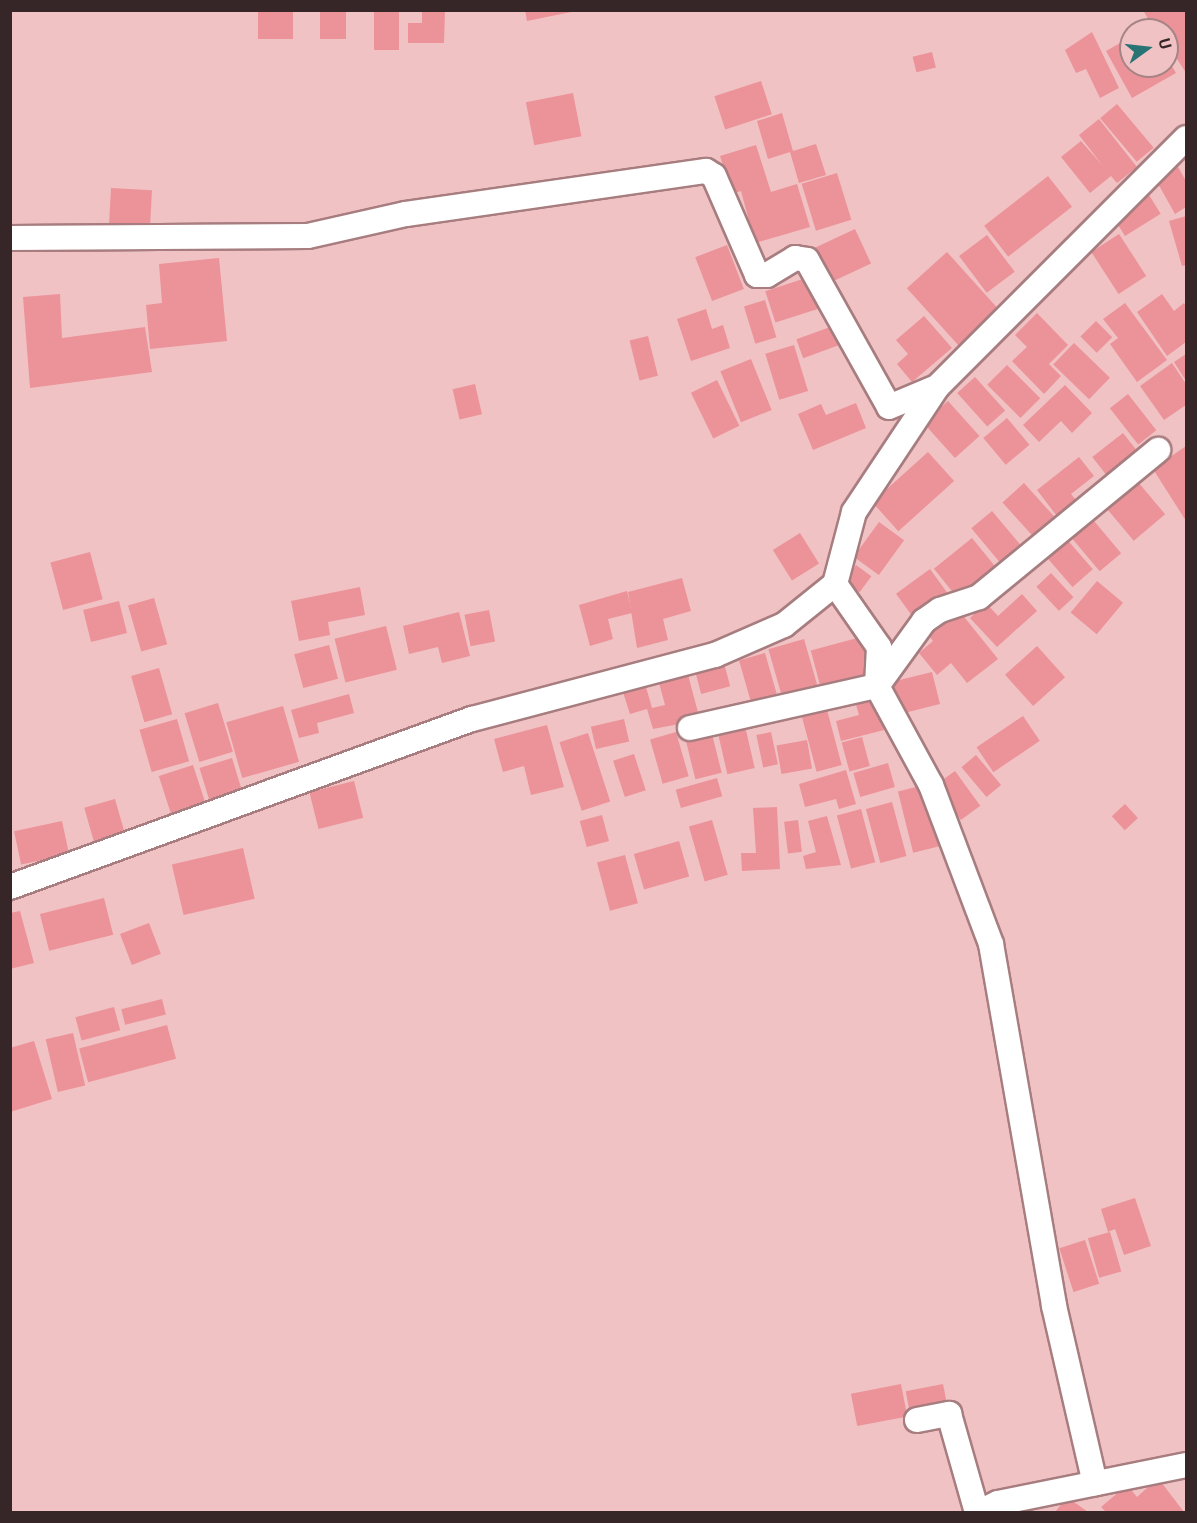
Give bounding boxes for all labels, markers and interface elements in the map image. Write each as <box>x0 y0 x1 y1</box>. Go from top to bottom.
north arrow <box>1119 18 1179 78</box>
text: U <box>1154 36 1175 51</box>

